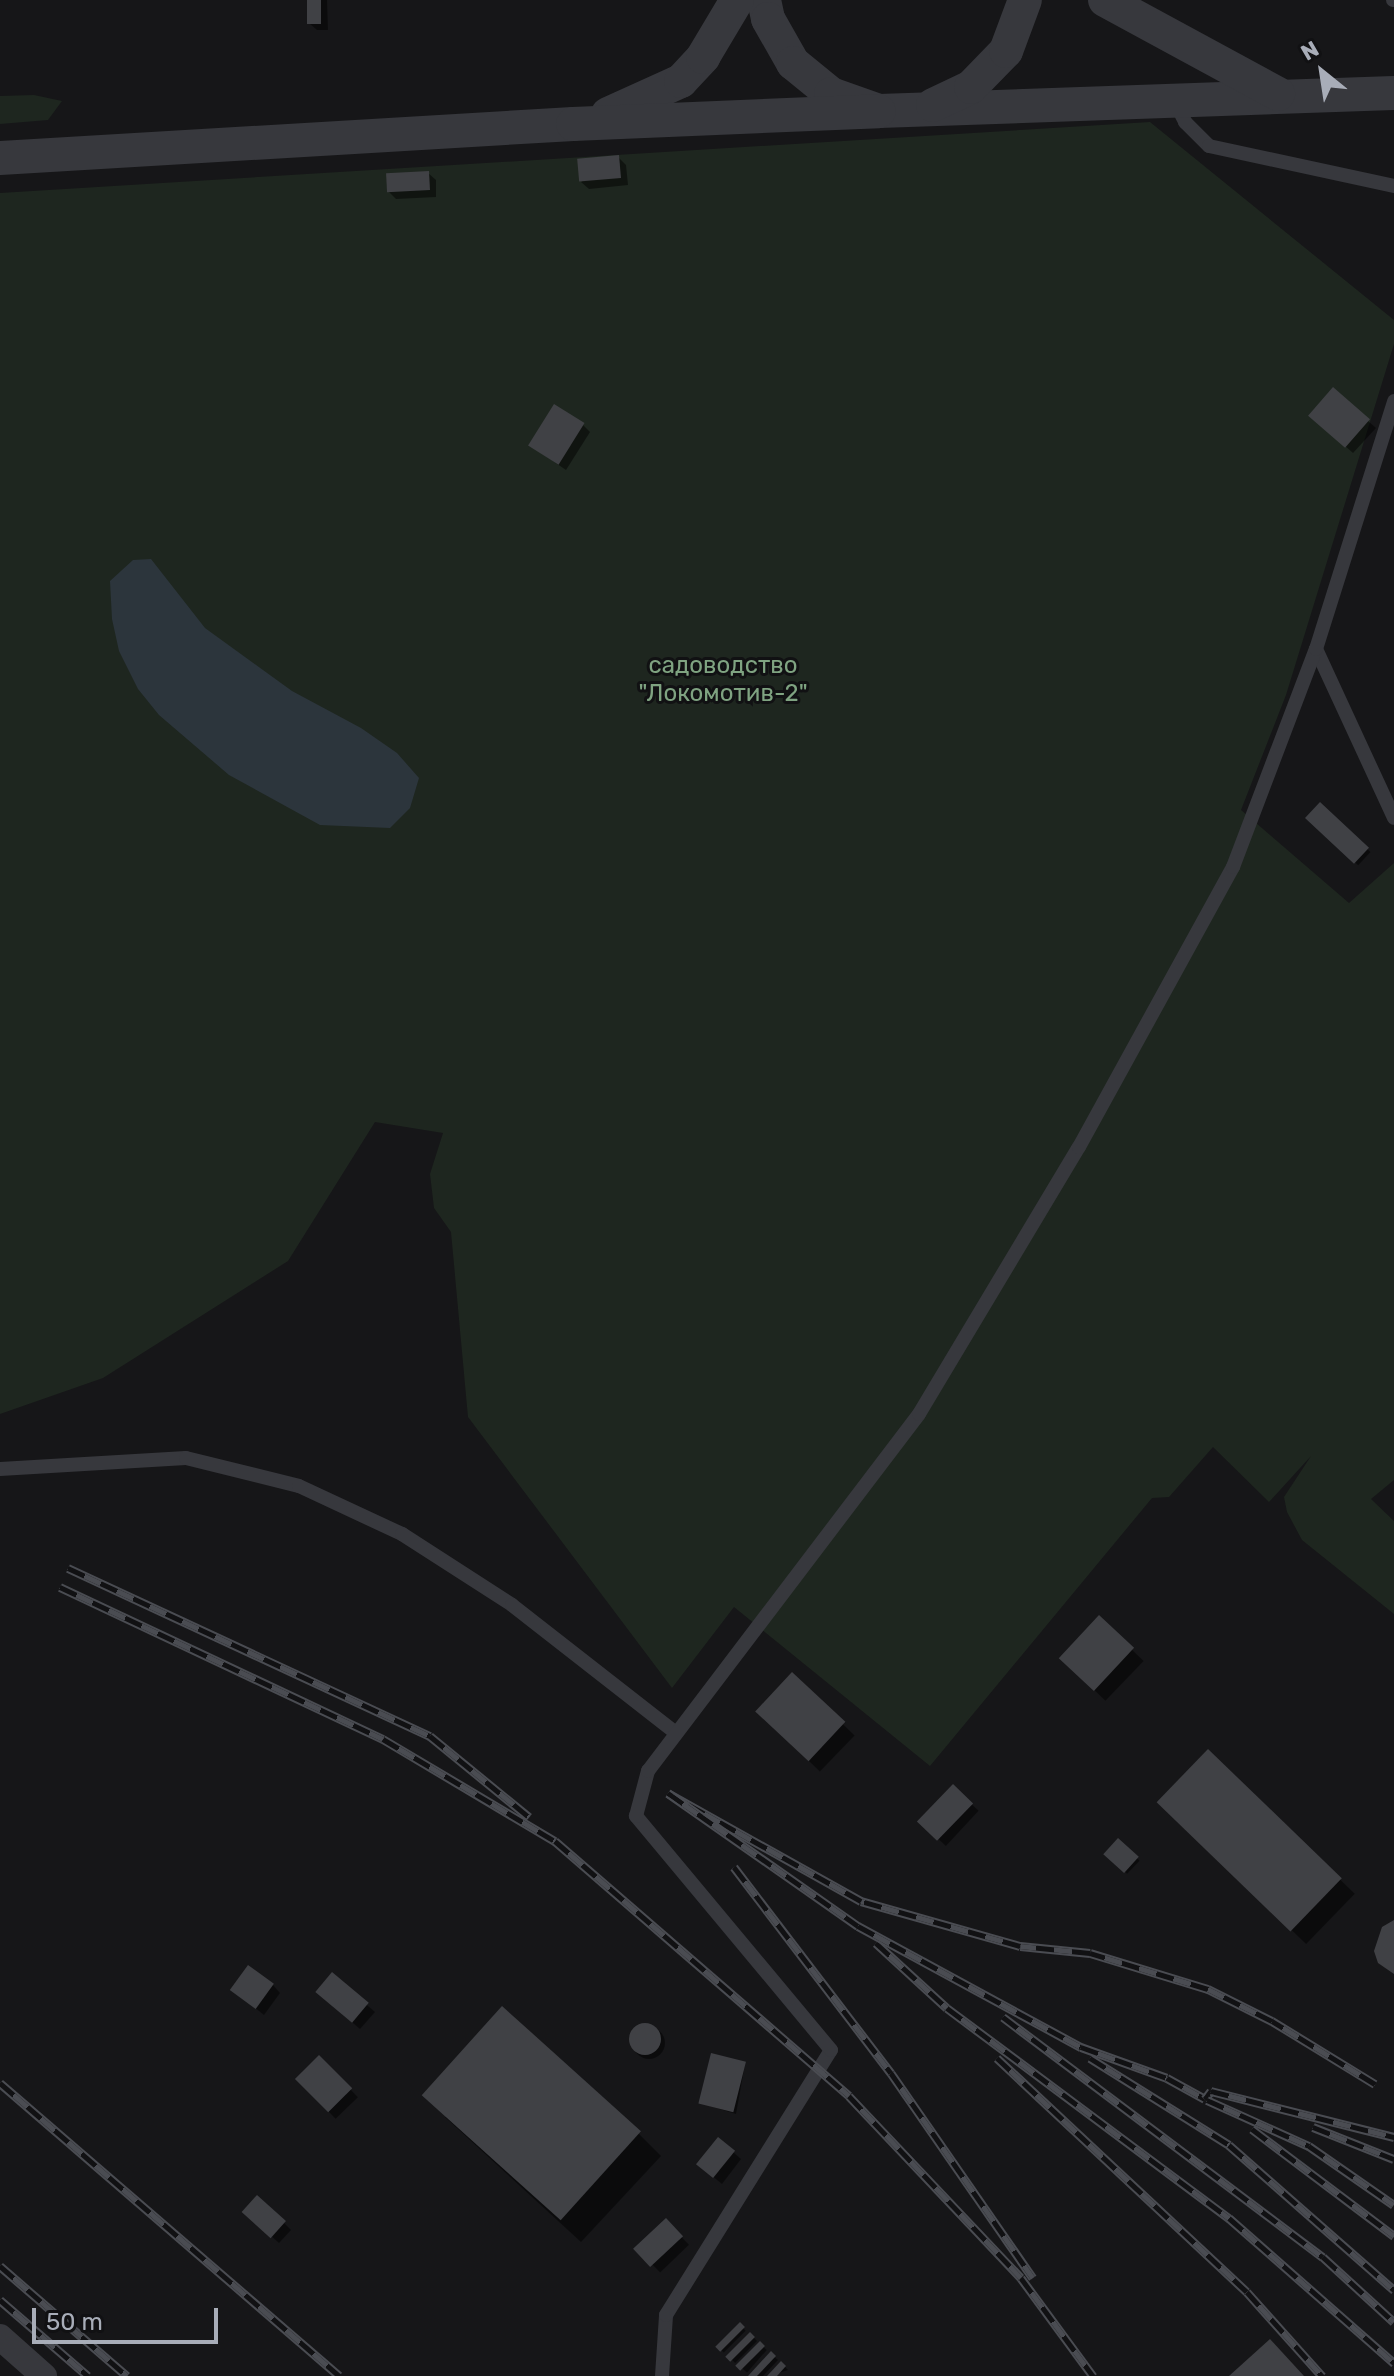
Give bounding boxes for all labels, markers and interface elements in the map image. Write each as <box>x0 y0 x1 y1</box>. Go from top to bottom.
north arrow <box>1282 32 1362 112</box>
text: N <box>1296 35 1323 66</box>
park label: садоводство "Локомотив-2" <box>638 652 808 708</box>
scale bar <box>36 2292 222 2342</box>
text: 50 m <box>46 2308 103 2336</box>

